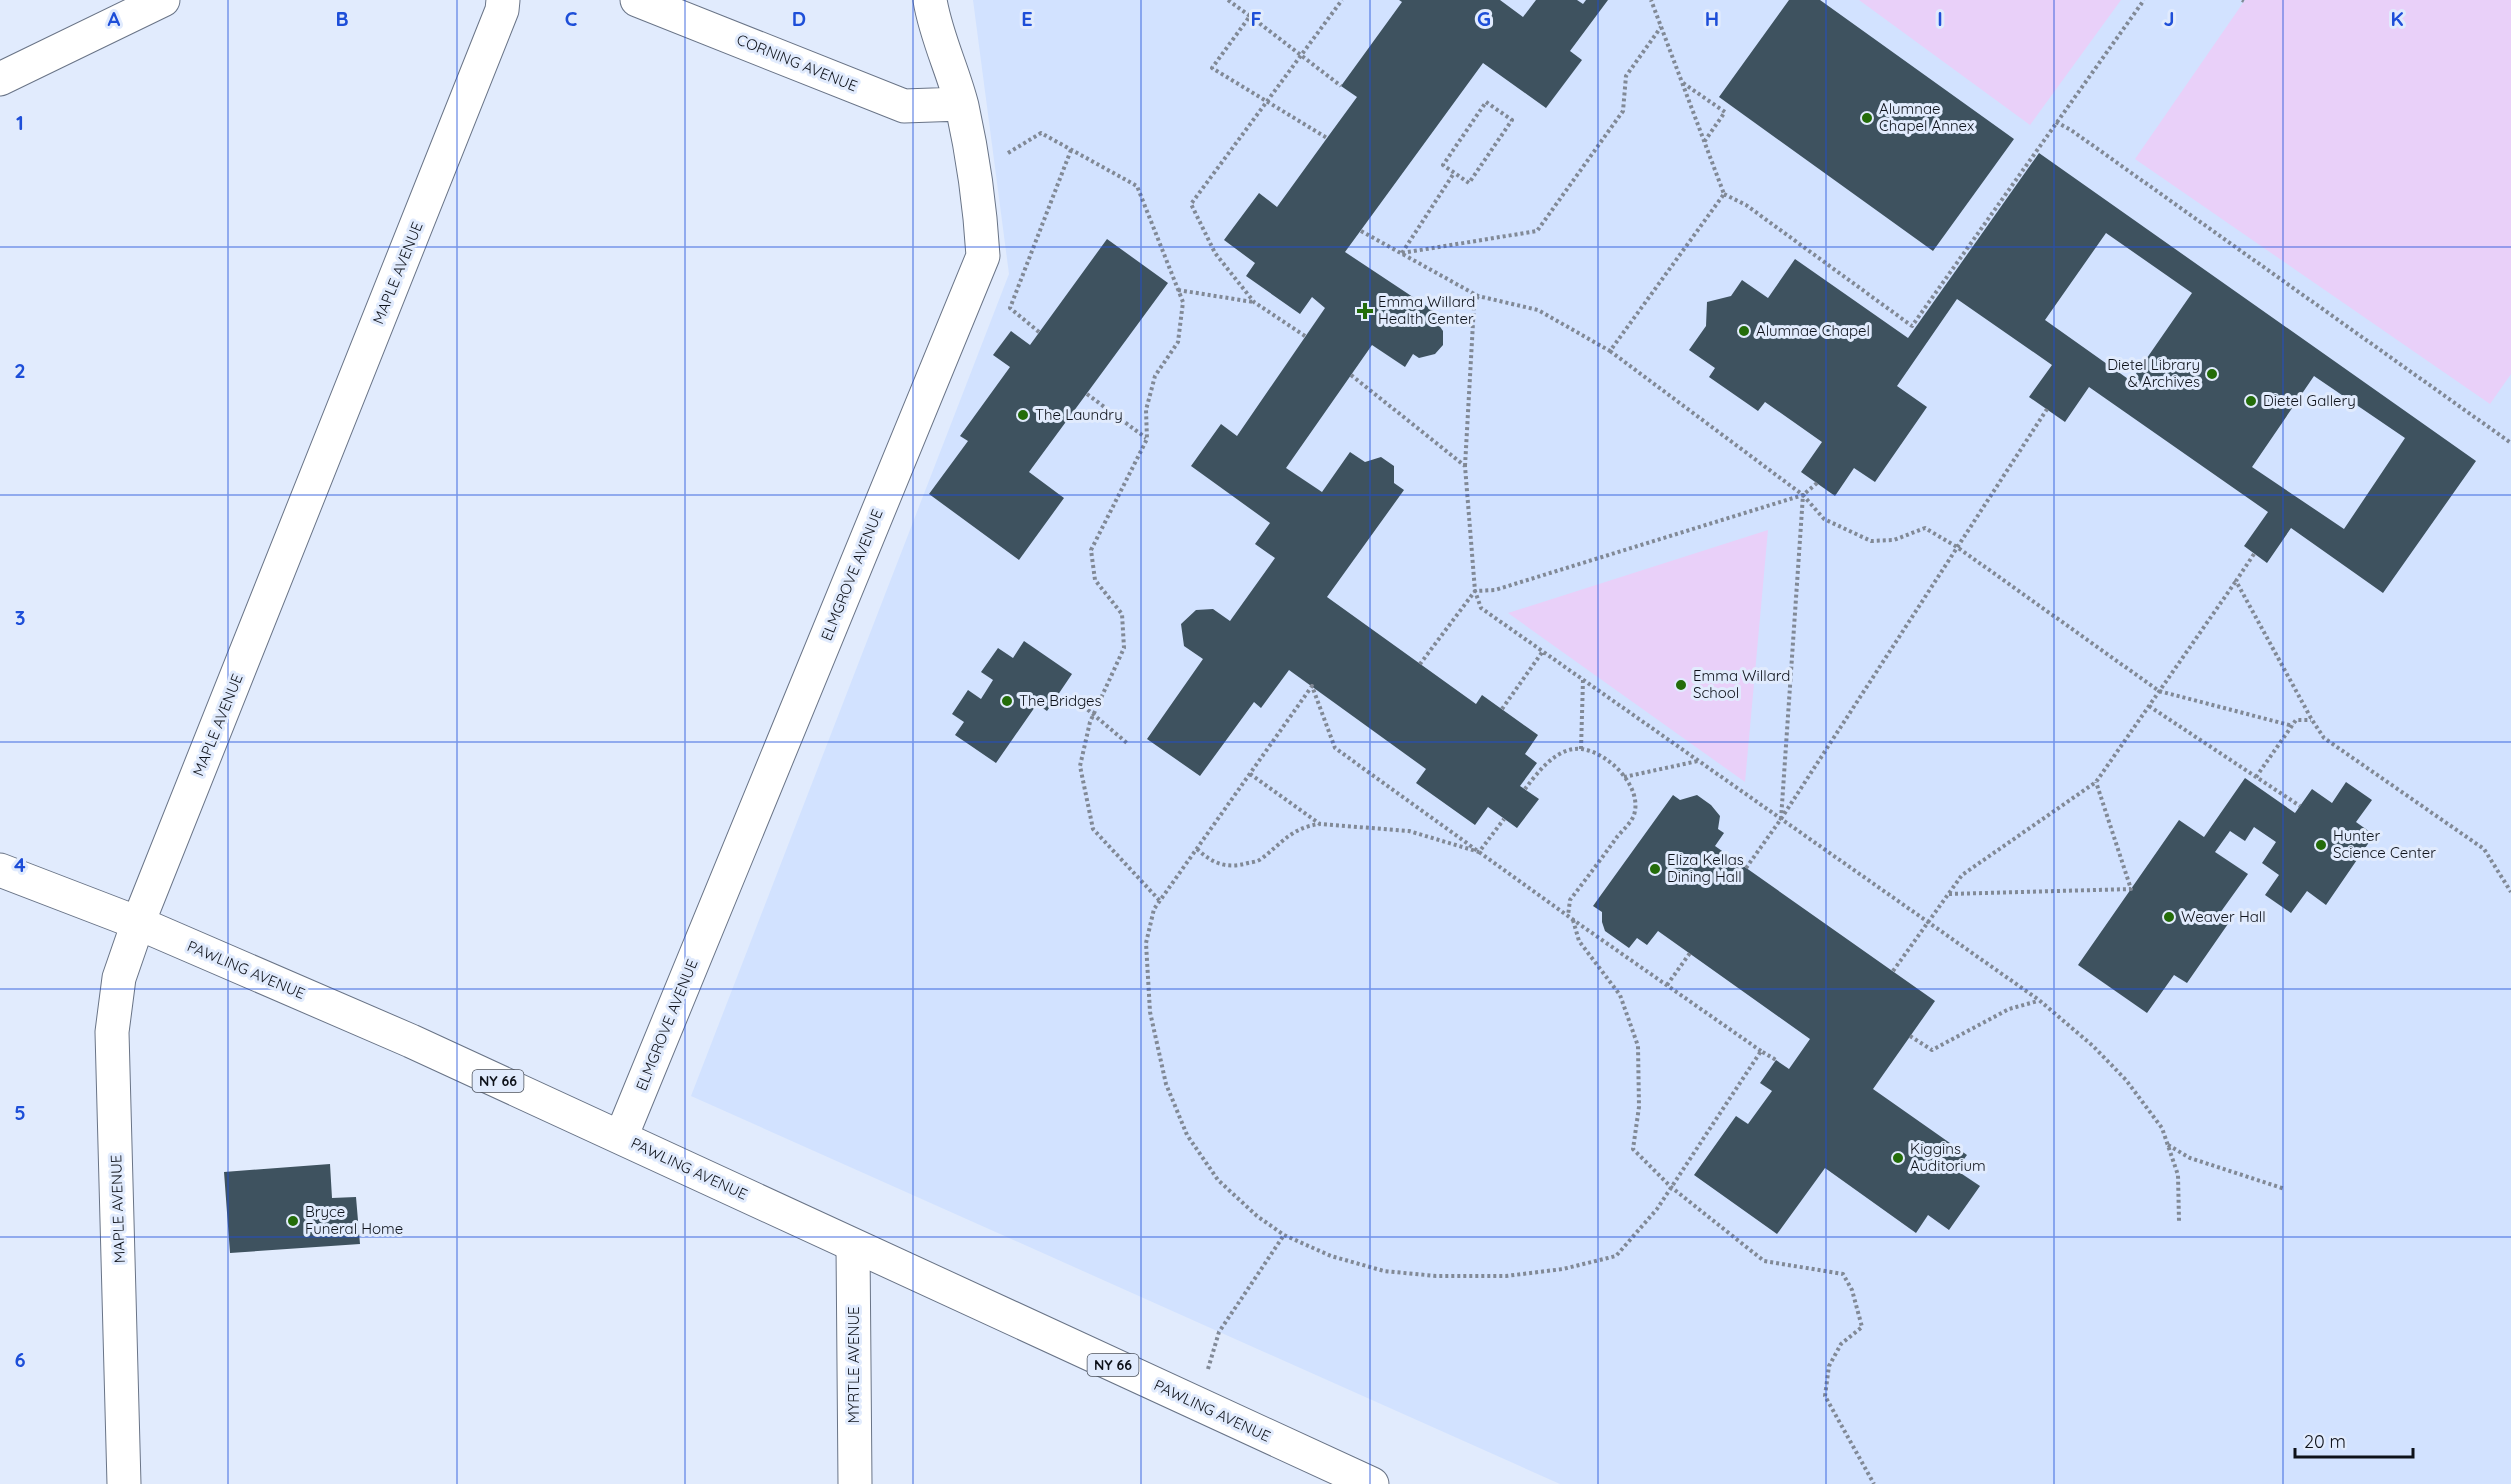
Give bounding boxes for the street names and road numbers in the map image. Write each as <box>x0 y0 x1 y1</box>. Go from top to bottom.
street label: CORNING AVENUE <box>734 30 860 95</box>
street label: MAPLE AVENUE <box>368 219 427 327</box>
street label: ELMGROVE AVENUE <box>816 506 887 643</box>
street label: MAPLE AVENUE <box>188 671 247 779</box>
street label: PAWLING AVENUE <box>184 936 308 1003</box>
street label: ELMGROVE AVENUE <box>631 956 702 1093</box>
road number: NY 66 <box>472 1070 524 1092</box>
street label: PAWLING AVENUE <box>628 1133 750 1204</box>
street label: MAPLE AVENUE <box>106 1154 129 1264</box>
street label: MYRTLE AVENUE <box>844 1306 863 1424</box>
road number: NY 66 <box>1088 1354 1138 1376</box>
street label: PAWLING AVENUE <box>1151 1375 1273 1446</box>

